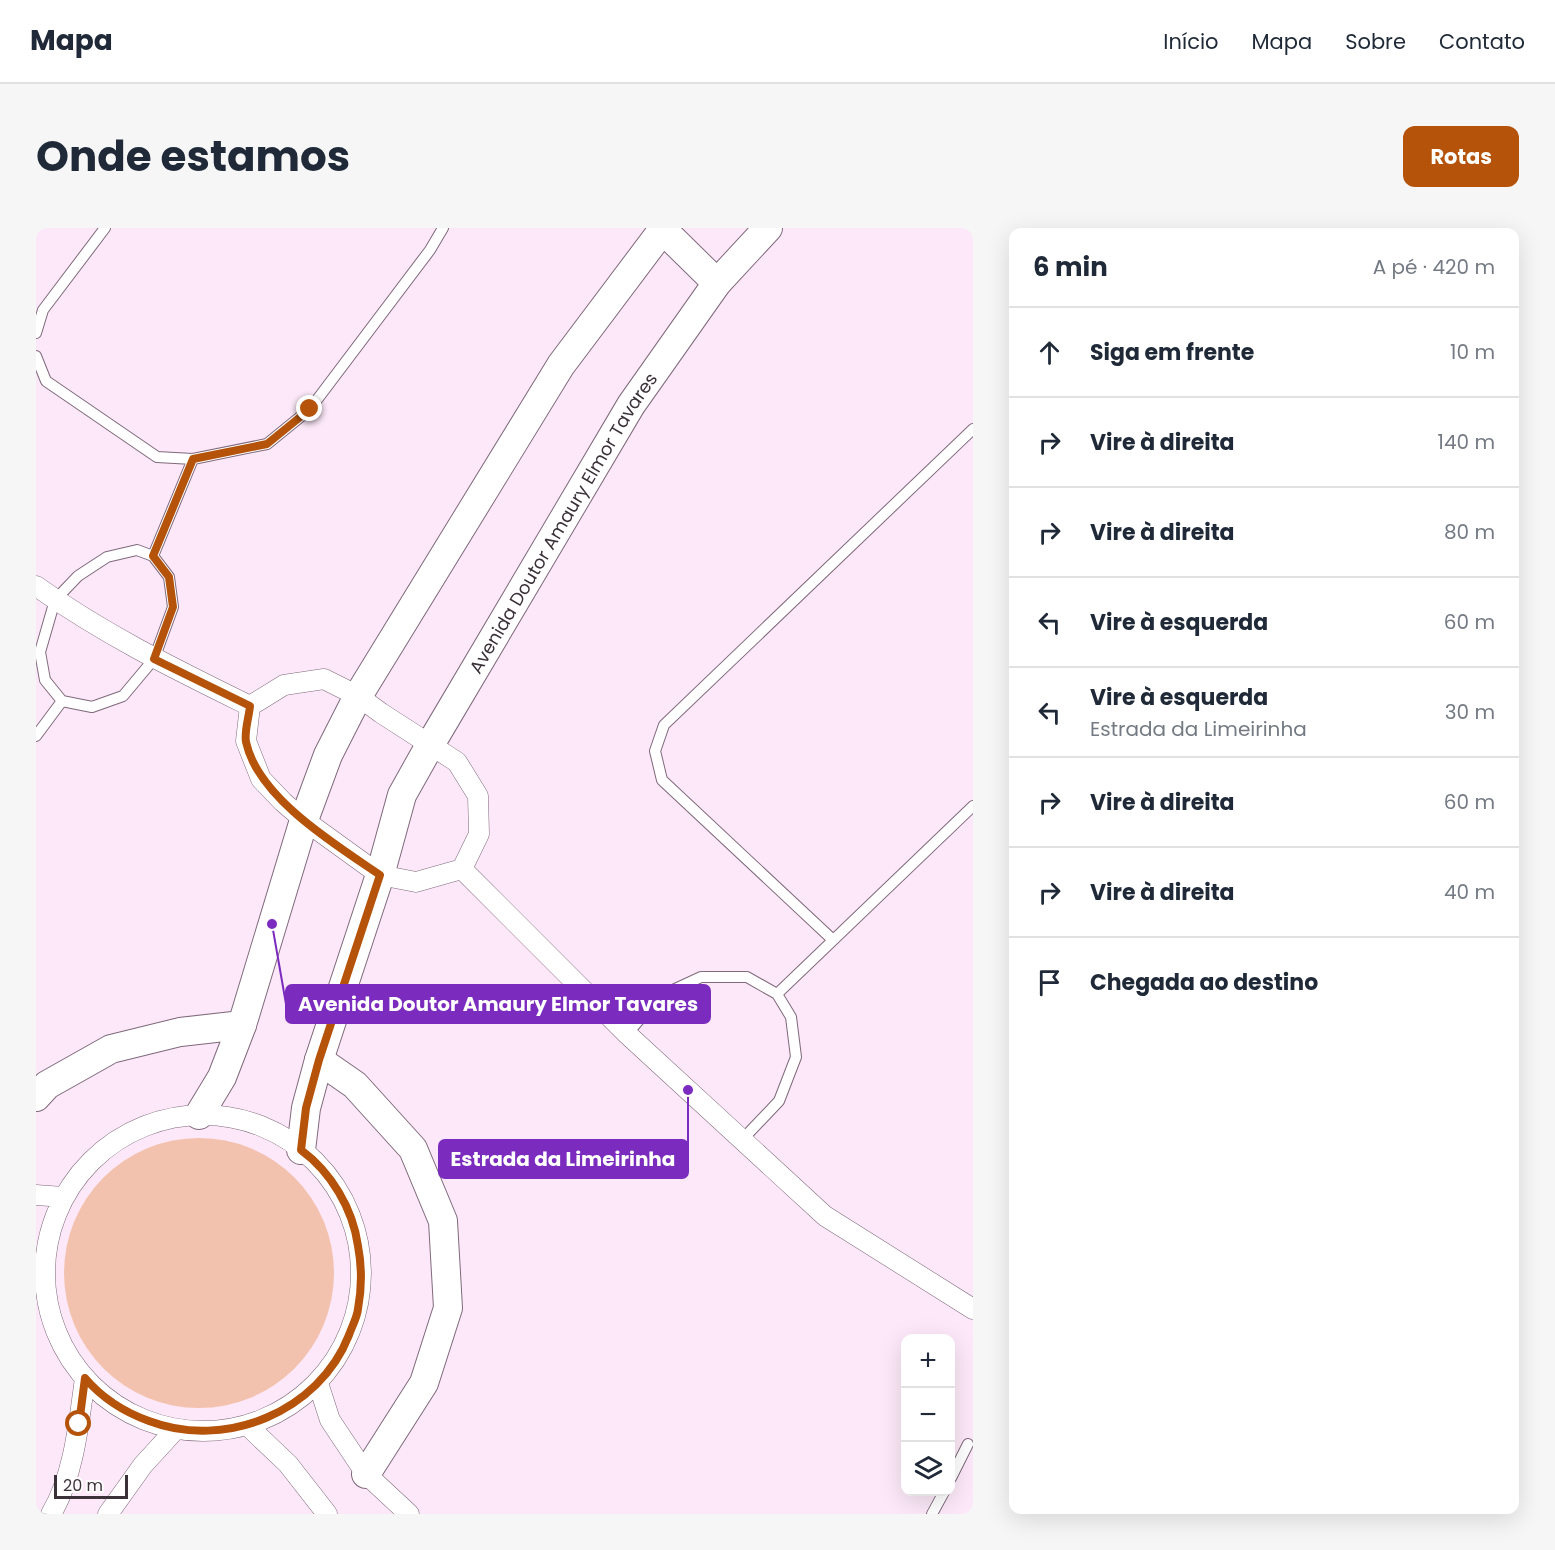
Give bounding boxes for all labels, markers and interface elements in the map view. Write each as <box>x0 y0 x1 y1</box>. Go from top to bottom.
text: Mapa <box>30 21 113 60</box>
text: Início <box>1163 27 1218 56</box>
text: Mapa <box>1251 27 1312 56</box>
text: Sobre <box>1345 27 1406 56</box>
text: Contato <box>1439 27 1525 56</box>
button: Rotas <box>1403 126 1519 187</box>
text: Onde estamos <box>36 127 350 186</box>
text: 6 min <box>1033 249 1108 285</box>
text: A pé · 420 m <box>1373 253 1495 281</box>
icon: ahead <box>1033 336 1066 369</box>
text: Siga em frente <box>1090 337 1254 368</box>
text: 10 m <box>1450 338 1495 366</box>
street label: Avenida Doutor Amaury Elmor Tavares <box>463 367 663 678</box>
route end <box>296 395 322 421</box>
icon: right <box>1033 426 1066 459</box>
text: Vire à direita <box>1090 427 1235 458</box>
text: 140 m <box>1438 428 1495 456</box>
icon: right <box>1033 516 1066 549</box>
text: Vire à direita <box>1090 517 1235 548</box>
text: 80 m <box>1444 518 1495 546</box>
icon: left <box>1033 606 1066 639</box>
text: Vire à esquerda <box>1090 607 1268 638</box>
text: 60 m <box>1444 608 1495 636</box>
text: Vire à esquerda <box>1090 682 1268 713</box>
icon: left <box>1033 696 1066 729</box>
text: 30 m <box>1445 698 1495 726</box>
text: Estrada da Limeirinha <box>1090 715 1307 743</box>
icon: right <box>1033 786 1066 819</box>
text: Vire à direita <box>1090 787 1235 818</box>
text: 60 m <box>1444 788 1495 816</box>
icon: right <box>1033 876 1066 909</box>
text: Vire à direita <box>1090 877 1235 908</box>
text: 40 m <box>1444 878 1495 906</box>
icon: arrive <box>1033 966 1066 999</box>
text: Chegada ao destino <box>1090 967 1318 998</box>
callout: Avenida Doutor Amaury Elmor Tavares <box>286 985 710 1023</box>
text: Avenida Doutor Amaury Elmor Tavares <box>298 990 698 1018</box>
callout: Estrada da Limeirinha <box>439 1140 688 1178</box>
text: Estrada da Limeirinha <box>451 1145 675 1173</box>
map controls <box>901 1334 955 1496</box>
button: + <box>901 1334 955 1388</box>
button: − <box>901 1388 955 1442</box>
route start <box>65 1410 91 1436</box>
button: layers <box>901 1442 955 1496</box>
scale bar <box>54 1472 128 1500</box>
text: 20 m <box>63 1474 103 1497</box>

